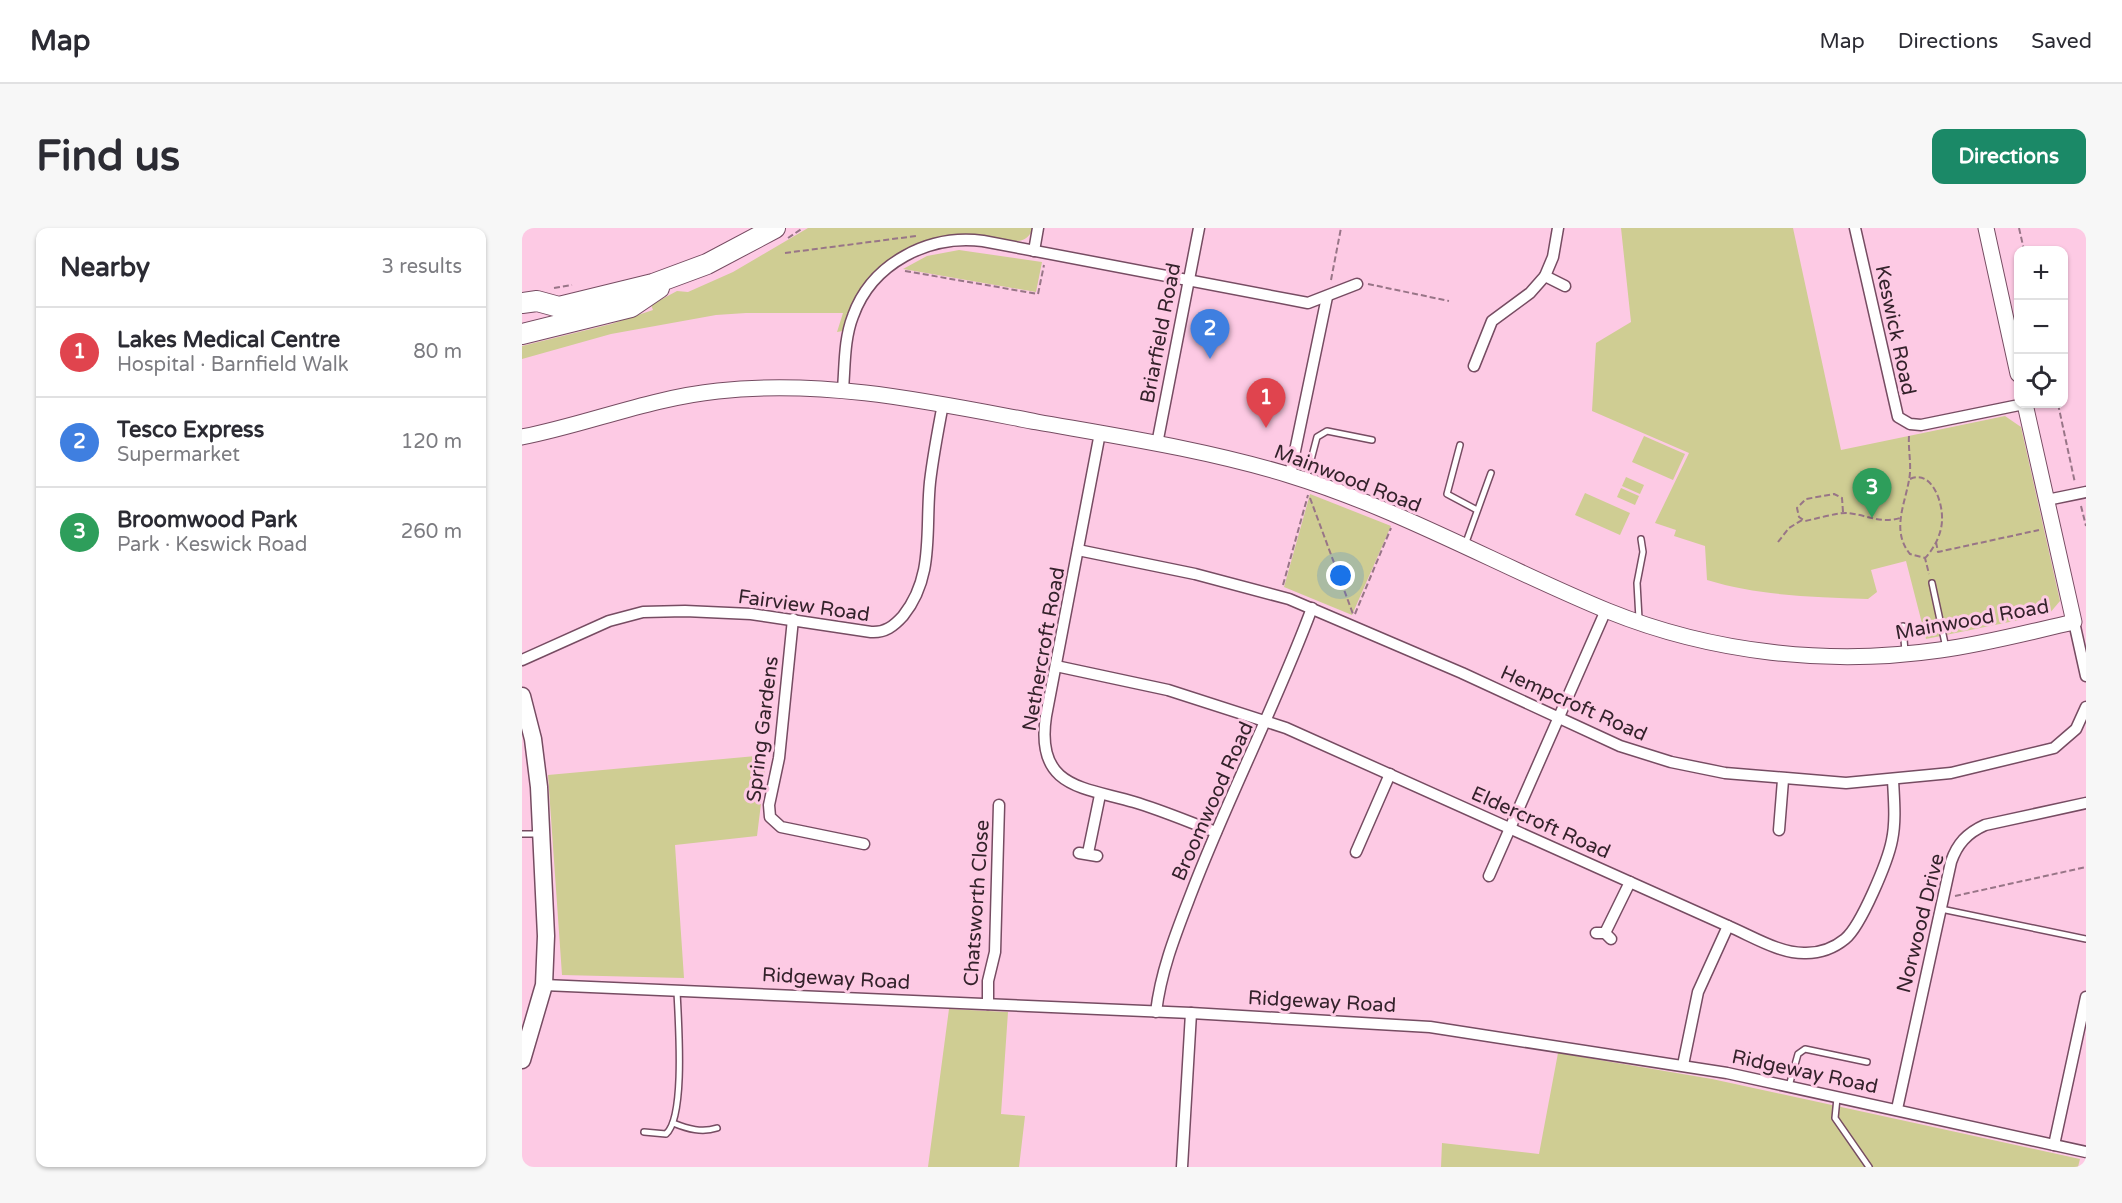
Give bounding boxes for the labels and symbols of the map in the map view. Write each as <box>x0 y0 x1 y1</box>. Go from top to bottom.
street label: Briarfield Road <box>1136 261 1186 405</box>
street label: Keswick Road <box>1870 263 1920 397</box>
pin: 2 <box>1190 310 1230 359</box>
pin: 1 <box>1246 378 1286 428</box>
street label: Mainwood Road <box>1271 440 1425 518</box>
pin: 3 <box>1852 468 1892 518</box>
your location <box>1326 561 1355 590</box>
street label: Nethercroft Road <box>1018 565 1070 733</box>
street label: Fairview Road <box>737 585 871 627</box>
street label: Mainwood Road <box>1893 595 2051 645</box>
street label: Spring Gardens <box>742 655 784 803</box>
street label: Hempcroft Road <box>1497 661 1651 747</box>
street label: Broomwood Road <box>1167 718 1259 885</box>
street label: Eldercroft Road <box>1467 782 1614 864</box>
street label: Chatsworth Close <box>959 819 995 987</box>
street label: Norwood Drive <box>1892 851 1950 995</box>
street label: Ridgeway Road <box>761 963 911 995</box>
street label: Ridgeway Road <box>1247 986 1397 1018</box>
street label: Ridgeway Road <box>1730 1045 1880 1099</box>

